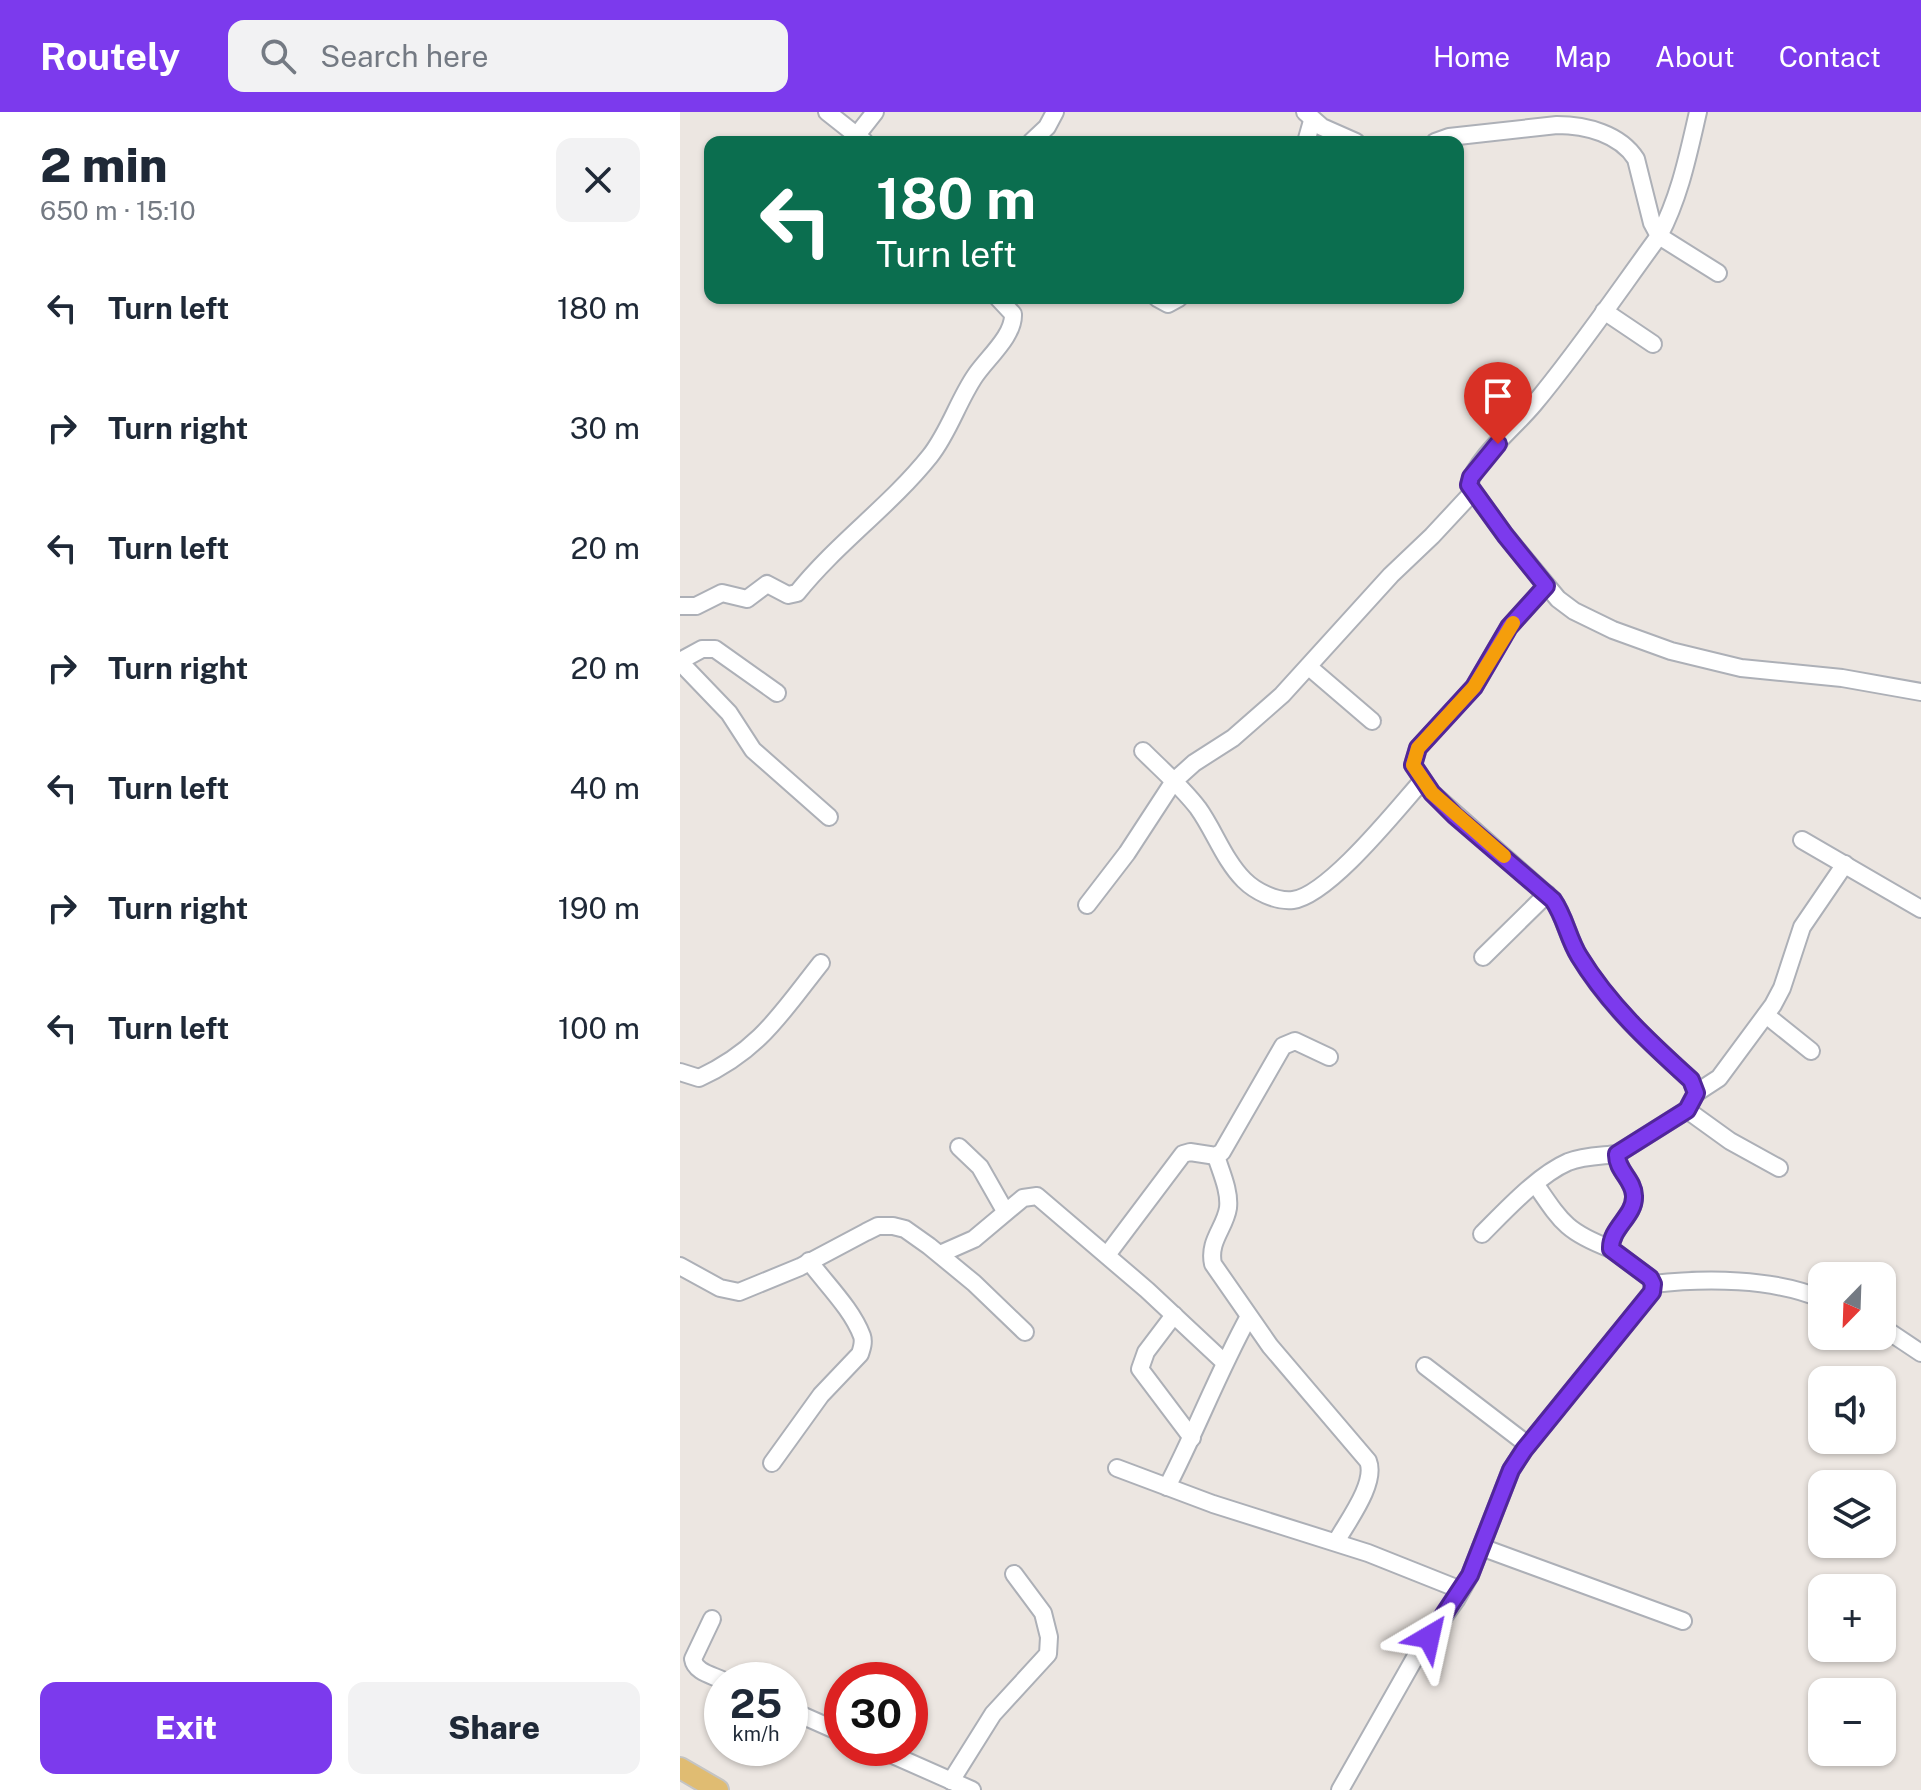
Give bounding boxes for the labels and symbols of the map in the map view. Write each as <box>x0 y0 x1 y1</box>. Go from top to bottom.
pin <box>1464 362 1532 444</box>
north arrow <box>1808 1262 1896 1350</box>
position arrow <box>1387 1595 1471 1679</box>
speed limit sign: 30 <box>824 1662 928 1766</box>

